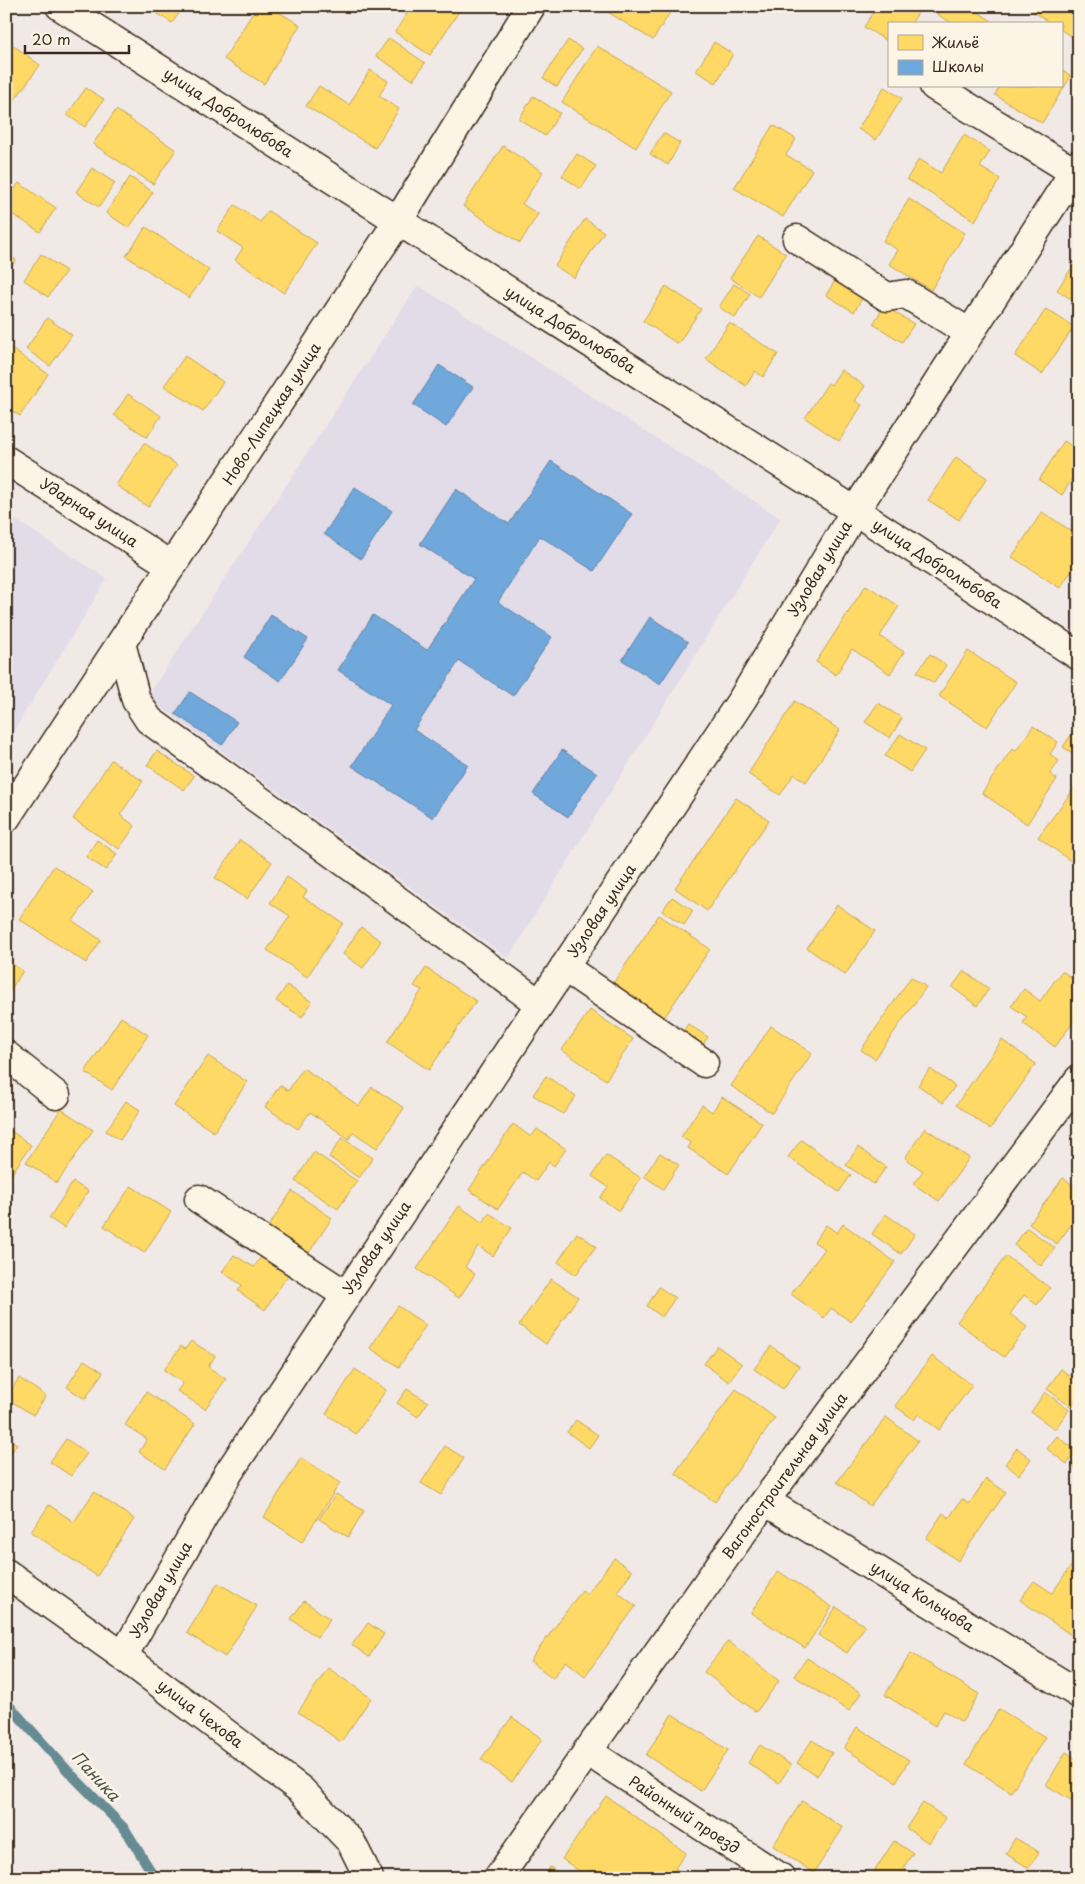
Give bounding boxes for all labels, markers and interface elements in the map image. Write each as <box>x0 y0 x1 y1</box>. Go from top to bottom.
scale bar <box>25 22 129 54</box>
legend <box>888 22 1062 88</box>
text: 20 m <box>32 27 71 50</box>
text: Жильё <box>931 30 979 53</box>
text: Школы <box>932 54 984 77</box>
street label: улица Добролюбова <box>160 61 299 163</box>
street label: улица Добролюбова <box>501 279 641 379</box>
street label: Ново-Липецкая улица <box>216 337 326 489</box>
street label: Ударная улица <box>36 471 144 552</box>
street label: улица Добролюбова <box>869 512 1008 614</box>
street label: Узловая улица <box>781 515 857 621</box>
street label: Узловая улица <box>561 858 641 962</box>
street label: Узловая улица <box>336 1195 416 1299</box>
street label: Вагоностроительная улица <box>715 1387 852 1563</box>
street label: Узловая улица <box>123 1536 197 1642</box>
street label: улица Кольцова <box>866 1555 980 1637</box>
street label: улица Чехова <box>153 1673 249 1753</box>
water label: Паника <box>67 1745 127 1806</box>
street label: Районный проезд <box>625 1769 745 1858</box>

